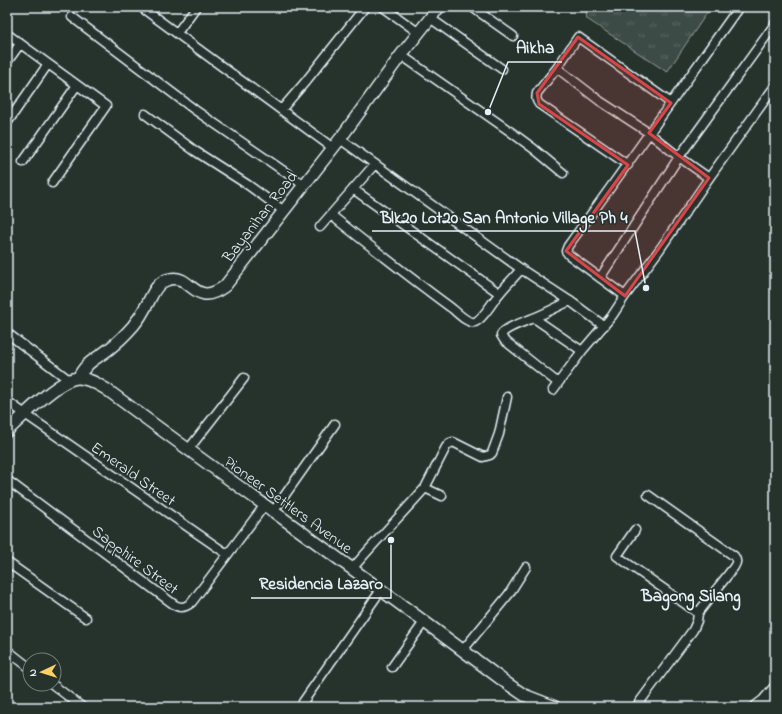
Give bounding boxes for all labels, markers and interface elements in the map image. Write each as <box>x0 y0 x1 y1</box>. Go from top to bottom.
callout: Aikha <box>508 33 562 62</box>
text: Aikha <box>516 36 554 61</box>
street label: Bayanihan Road <box>216 166 304 269</box>
callout: Blk20 Lot20 San Antonio Village Ph 4 <box>372 202 635 231</box>
text: Blk20 Lot20 San Antonio Village Ph 4 <box>380 206 628 233</box>
street label: Emerald Street <box>85 436 181 513</box>
street label: Pioneer Settlers Avenue <box>219 451 358 561</box>
street label: Sapphire Street <box>87 520 184 601</box>
callout: Residencia Lazaro <box>251 569 391 598</box>
text: Residencia Lazaro <box>259 572 383 597</box>
district label: Bagong Silang <box>640 584 741 611</box>
north arrow <box>22 652 62 692</box>
text: N <box>25 668 41 677</box>

